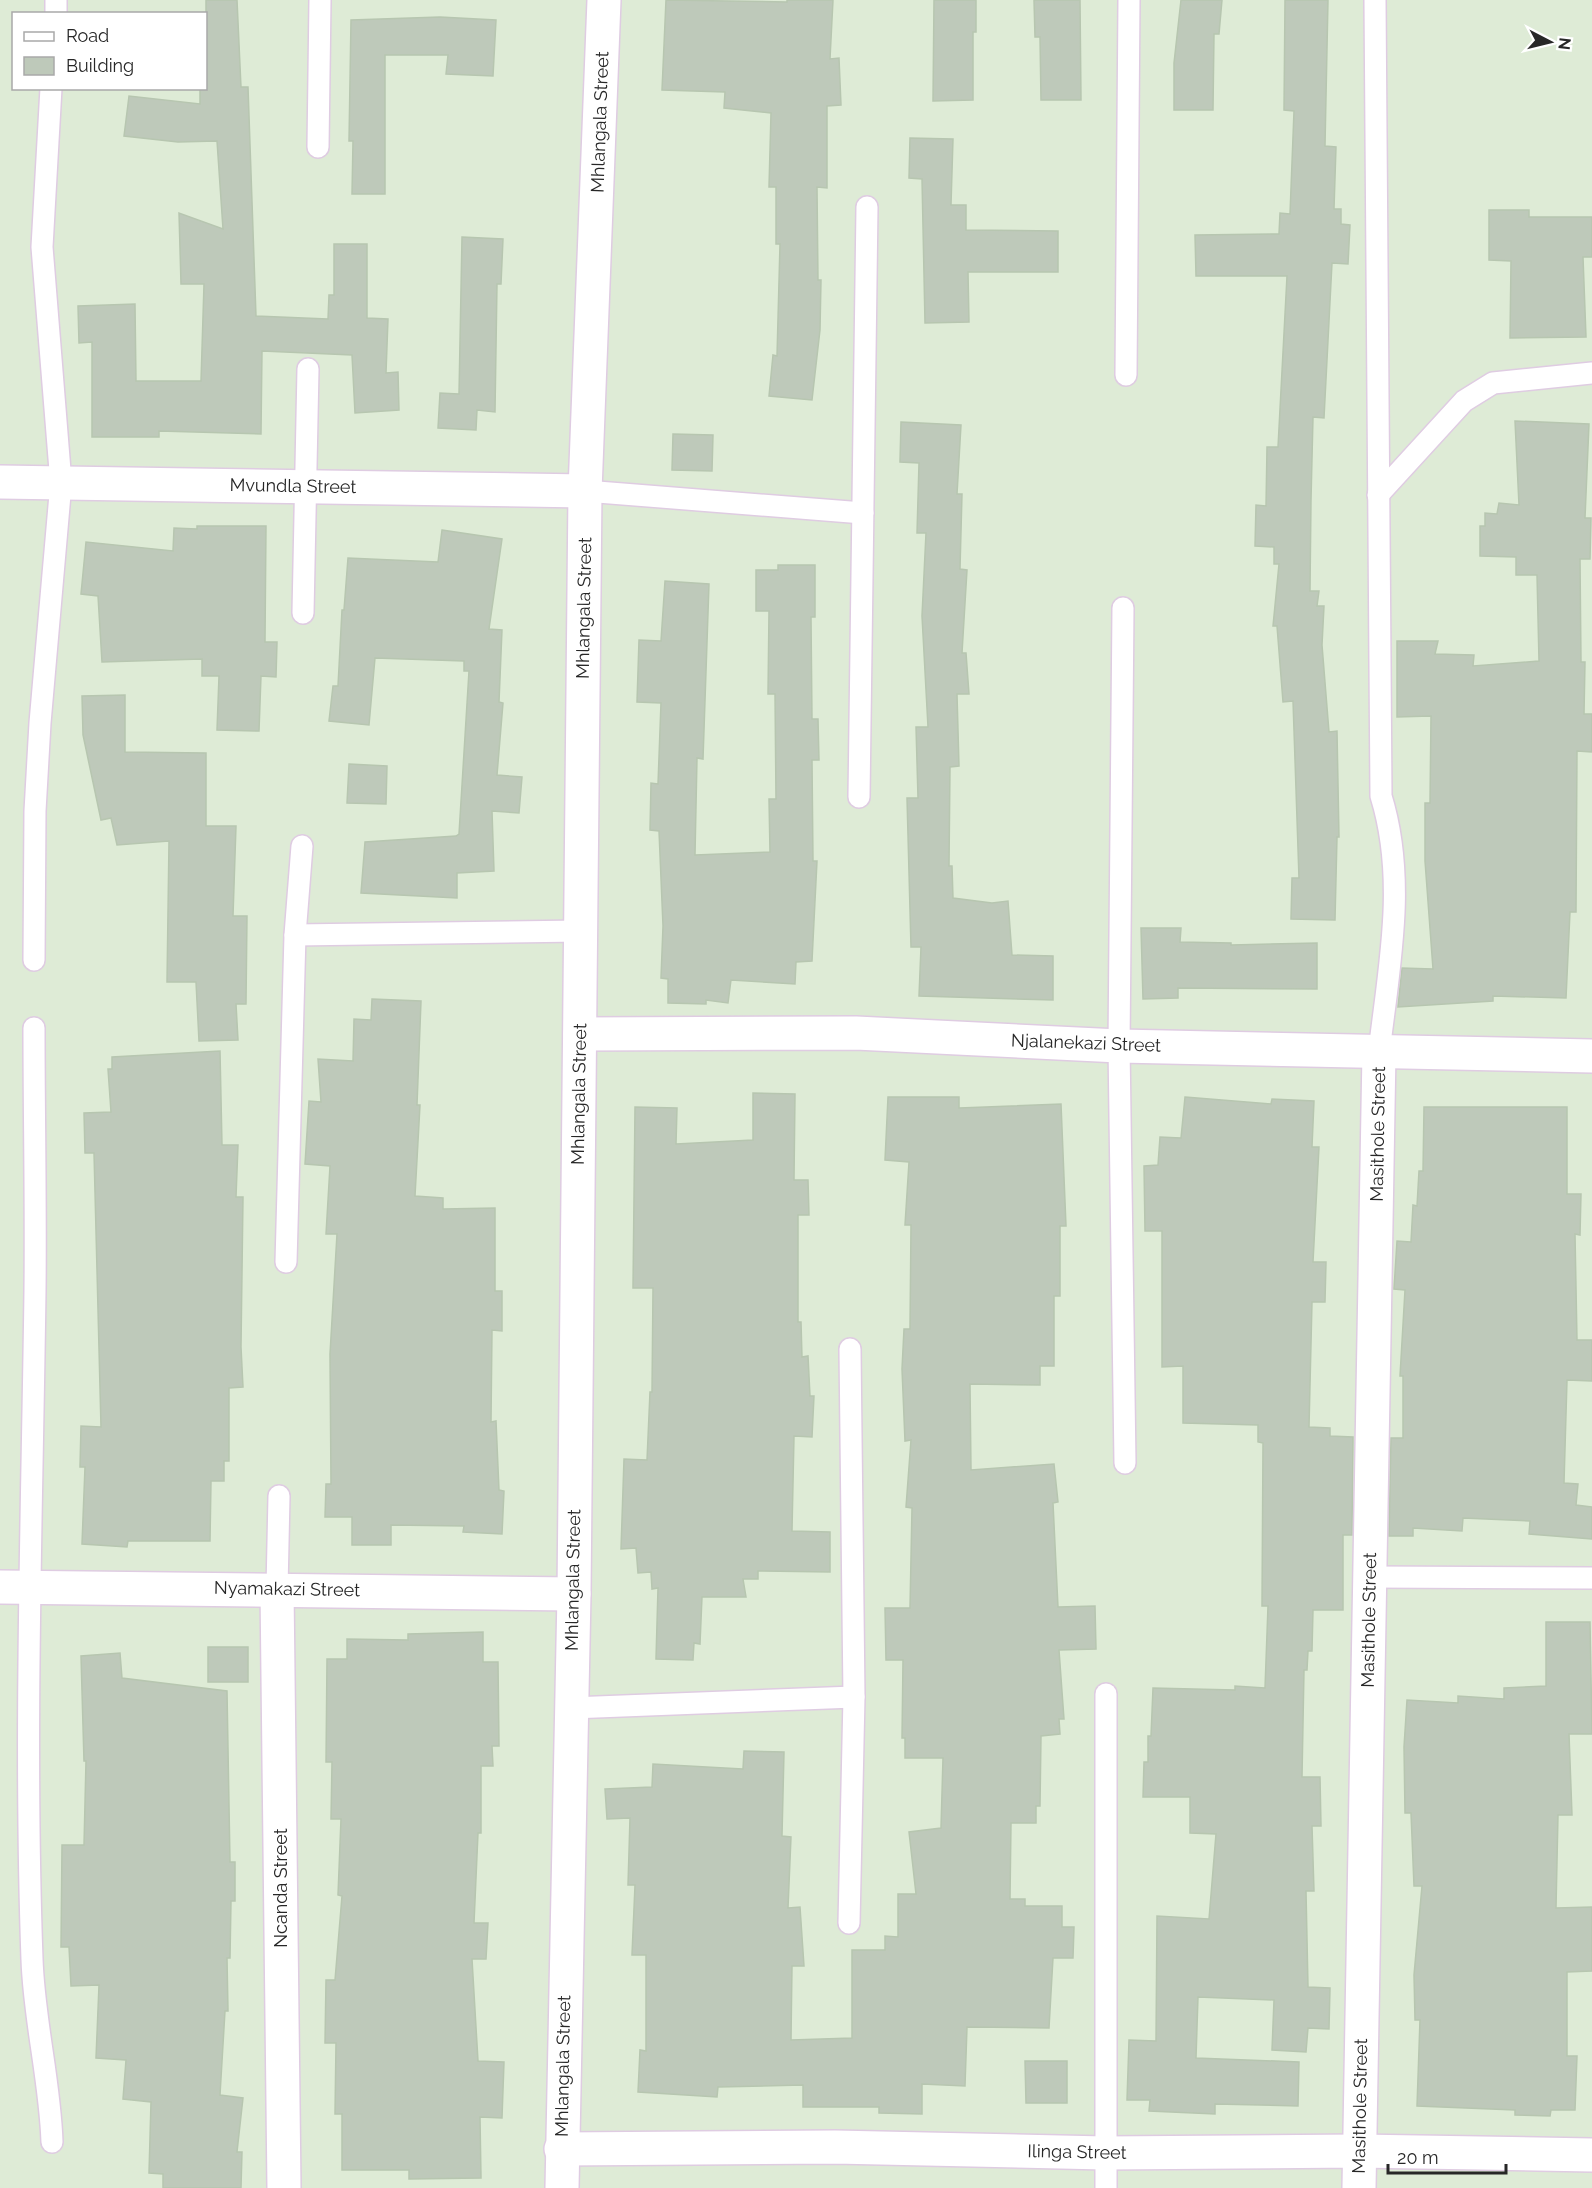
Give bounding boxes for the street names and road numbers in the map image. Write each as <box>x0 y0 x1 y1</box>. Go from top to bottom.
street label: Mhlangala Street <box>587 51 612 193</box>
street label: Mvundla Street <box>229 474 357 497</box>
street label: Mhlangala Street <box>572 537 595 679</box>
street label: Mhlangala Street <box>567 1023 590 1165</box>
street label: Njalanekazi Street <box>1011 1029 1161 1056</box>
street label: Masithole Street <box>1366 1066 1389 1202</box>
street label: Mhlangala Street <box>561 1509 584 1651</box>
street label: Masithole Street <box>1357 1552 1380 1688</box>
street label: Nyamakazi Street <box>214 1577 360 1600</box>
street label: Ncanda Street <box>270 1828 291 1948</box>
street label: Mhlangala Street <box>551 1995 574 2137</box>
street label: Masithole Street <box>1348 2038 1371 2174</box>
street label: Ilinga Street <box>1027 2140 1127 2163</box>

